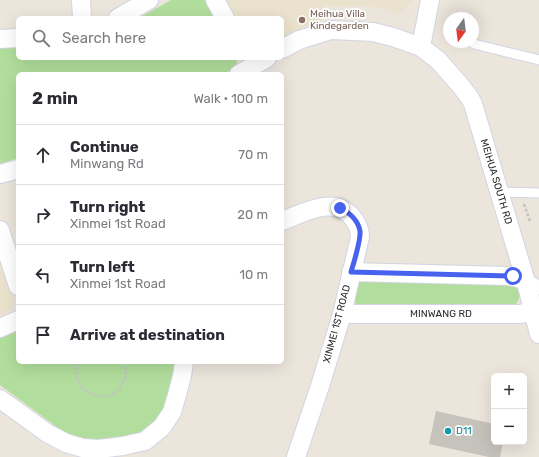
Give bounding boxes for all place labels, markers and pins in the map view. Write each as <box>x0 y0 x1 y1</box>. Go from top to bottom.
place label: Meihua Villa Kindegarden <box>310 8 369 32</box>
marker: Meihua Villa Kindegarden <box>297 15 307 25</box>
place label: D11 <box>456 425 471 437</box>
marker: D11 <box>443 426 453 436</box>

